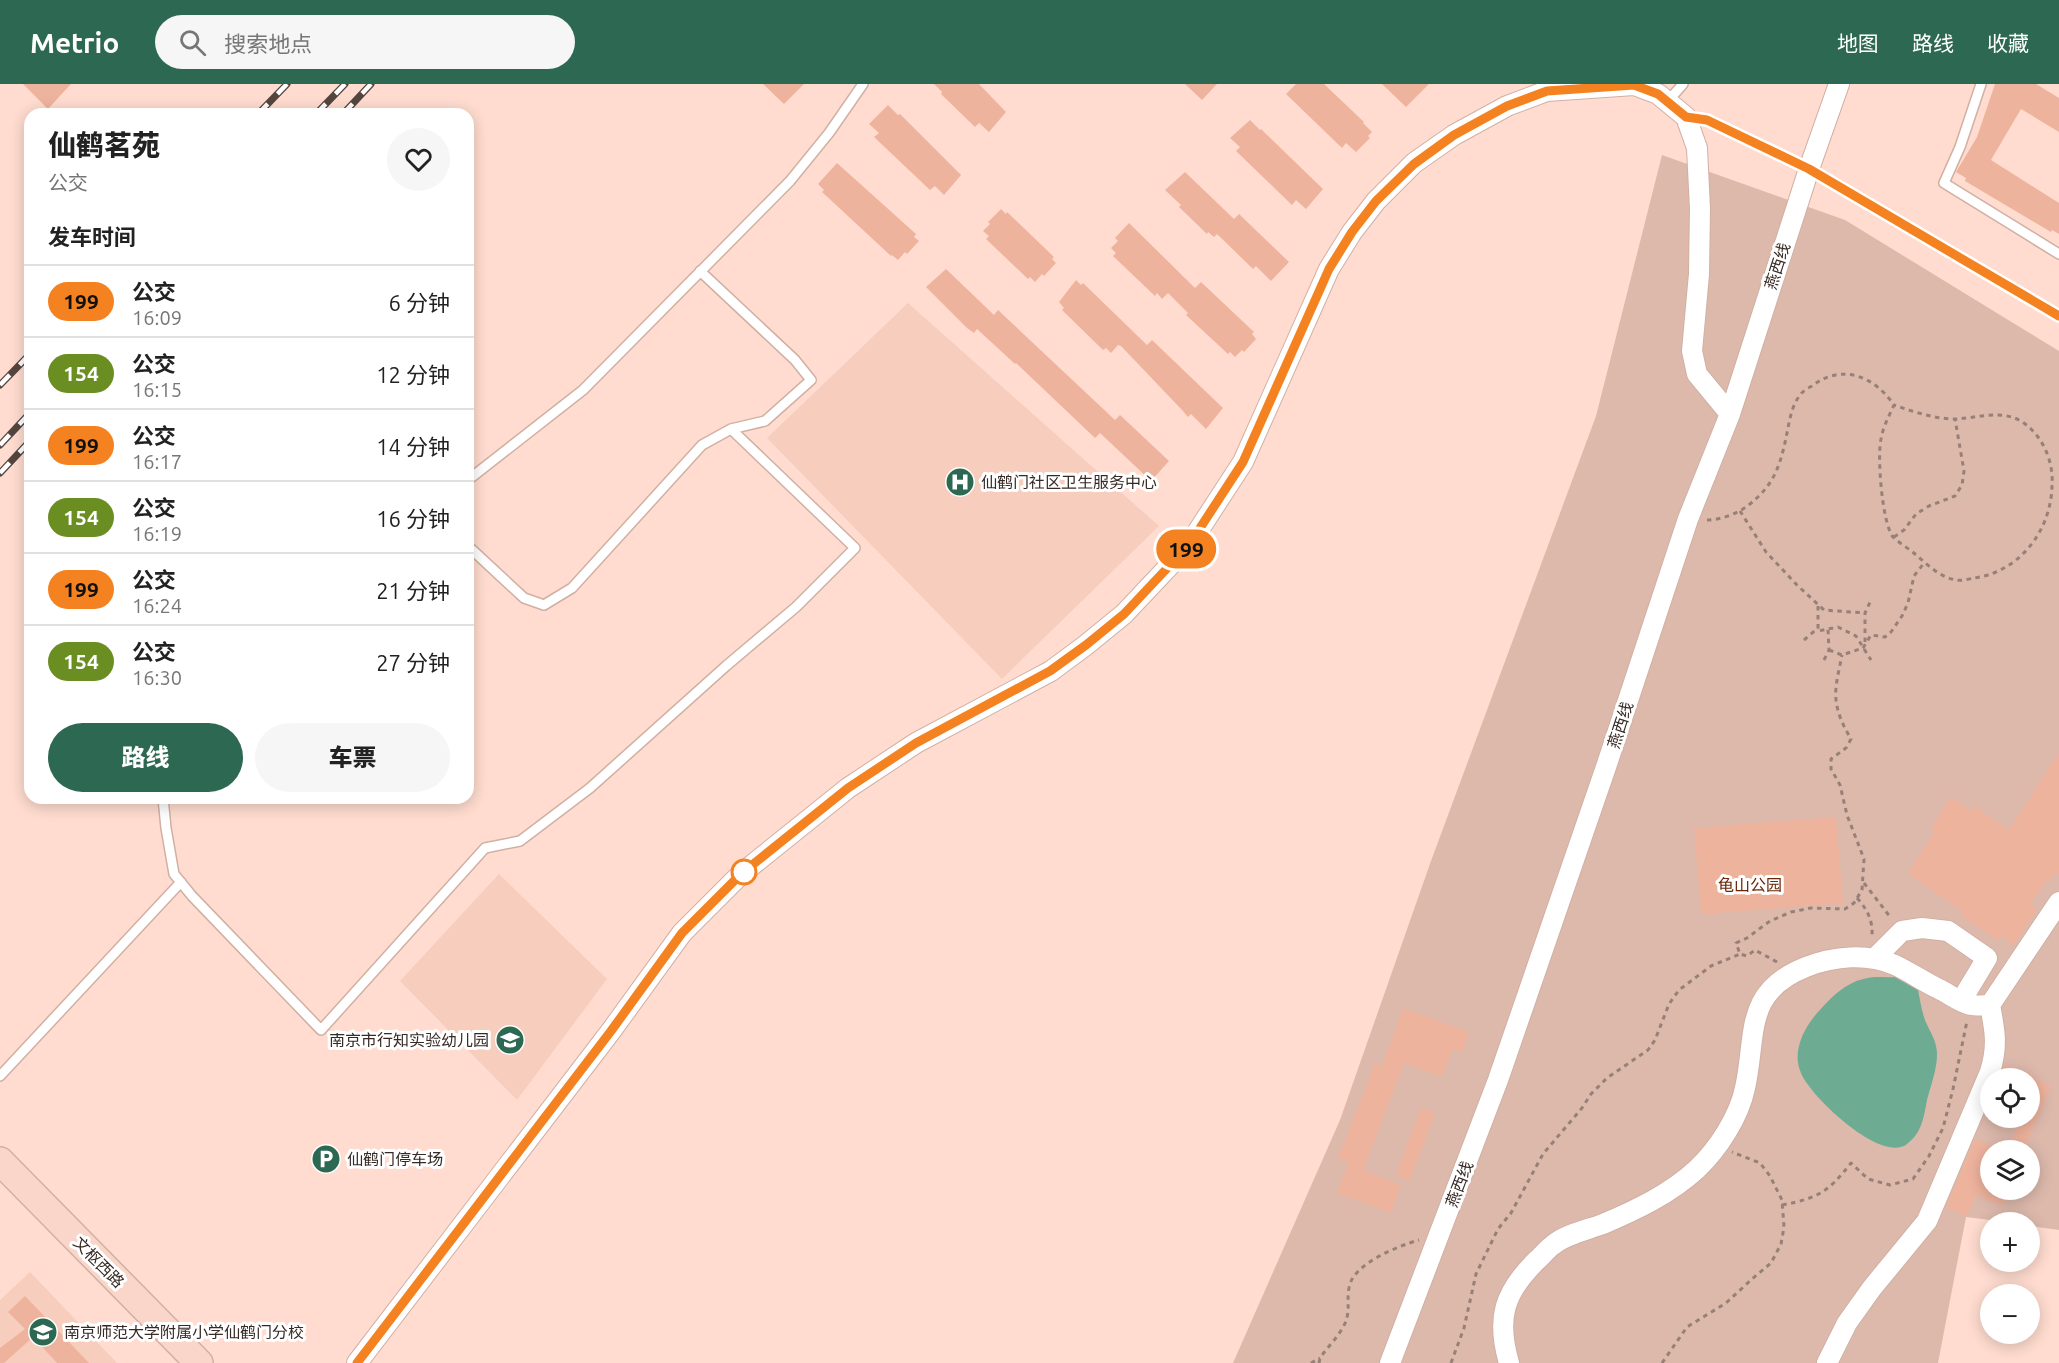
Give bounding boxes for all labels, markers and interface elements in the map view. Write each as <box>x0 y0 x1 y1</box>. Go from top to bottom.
search box <box>155 15 575 69</box>
icon: search <box>176 26 209 59</box>
text: Metrio <box>30 27 119 58</box>
text: 搜索地点 <box>224 31 312 56</box>
text: 地图 <box>1837 31 1879 55</box>
text: 路线 <box>1912 31 1954 55</box>
text: 收藏 <box>1987 31 2029 55</box>
button: heart <box>387 128 450 191</box>
text: 仙鹤茗苑 <box>48 129 160 160</box>
text: 公交 <box>48 171 88 194</box>
text: 发车时间 <box>48 224 136 249</box>
street label: 燕西线 <box>1761 240 1793 292</box>
text: 公交 <box>132 279 176 304</box>
text: 199 <box>63 289 99 313</box>
text: 6 分钟 <box>389 290 450 315</box>
text: 16:09 <box>132 306 182 329</box>
text: 公交 <box>132 351 176 376</box>
text: 154 <box>63 361 99 385</box>
text: 12 分钟 <box>376 362 450 387</box>
text: 16:15 <box>132 378 182 401</box>
text: 公交 <box>132 423 176 448</box>
text: 199 <box>63 433 99 457</box>
text: 14 分钟 <box>376 434 450 459</box>
text: 16:17 <box>132 450 182 473</box>
hospital icon: 仙鹤门社区卫生服务中心 <box>944 466 976 498</box>
place label: 仙鹤门社区卫生服务中心 <box>981 473 1157 491</box>
text: 公交 <box>132 495 176 520</box>
text: 154 <box>63 505 99 529</box>
text: 16 分钟 <box>376 506 450 531</box>
text: 16:19 <box>132 522 182 545</box>
line badge: 199 <box>1152 530 1220 568</box>
text: 199 <box>1168 537 1204 561</box>
text: 公交 <box>132 567 176 592</box>
text: 199 <box>63 577 99 601</box>
text: 21 分钟 <box>376 578 450 603</box>
text: 16:24 <box>132 594 182 617</box>
text: 公交 <box>132 639 176 664</box>
text: 154 <box>63 649 99 673</box>
text: 27 分钟 <box>376 650 450 675</box>
text: 16:30 <box>132 666 182 689</box>
street label: 燕西线 <box>1604 699 1636 751</box>
button: 路线 <box>48 723 243 792</box>
button: 车票 <box>255 723 450 792</box>
unlabelled marker <box>731 859 757 885</box>
park label: 龟山公园 <box>1718 876 1782 894</box>
school or university icon: 南京市行知实验幼儿园 <box>494 1024 526 1056</box>
place label: 南京市行知实验幼儿园 <box>329 1031 489 1049</box>
map controls <box>1980 1068 2040 1344</box>
button: locate <box>1980 1068 2040 1128</box>
button: layers <box>1980 1140 2040 1200</box>
parking icon: 仙鹤门停车场 <box>310 1143 342 1175</box>
place label: 仙鹤门停车场 <box>347 1150 443 1168</box>
street label: 燕西线 <box>1442 1158 1476 1210</box>
button: + <box>1980 1212 2040 1272</box>
street label: 文枢西路 <box>70 1233 128 1291</box>
button: − <box>1980 1284 2040 1344</box>
school or university icon: 南京师范大学附属小学仙鹤门分校 <box>27 1316 59 1348</box>
place label: 南京师范大学附属小学仙鹤门分校 <box>64 1323 304 1341</box>

